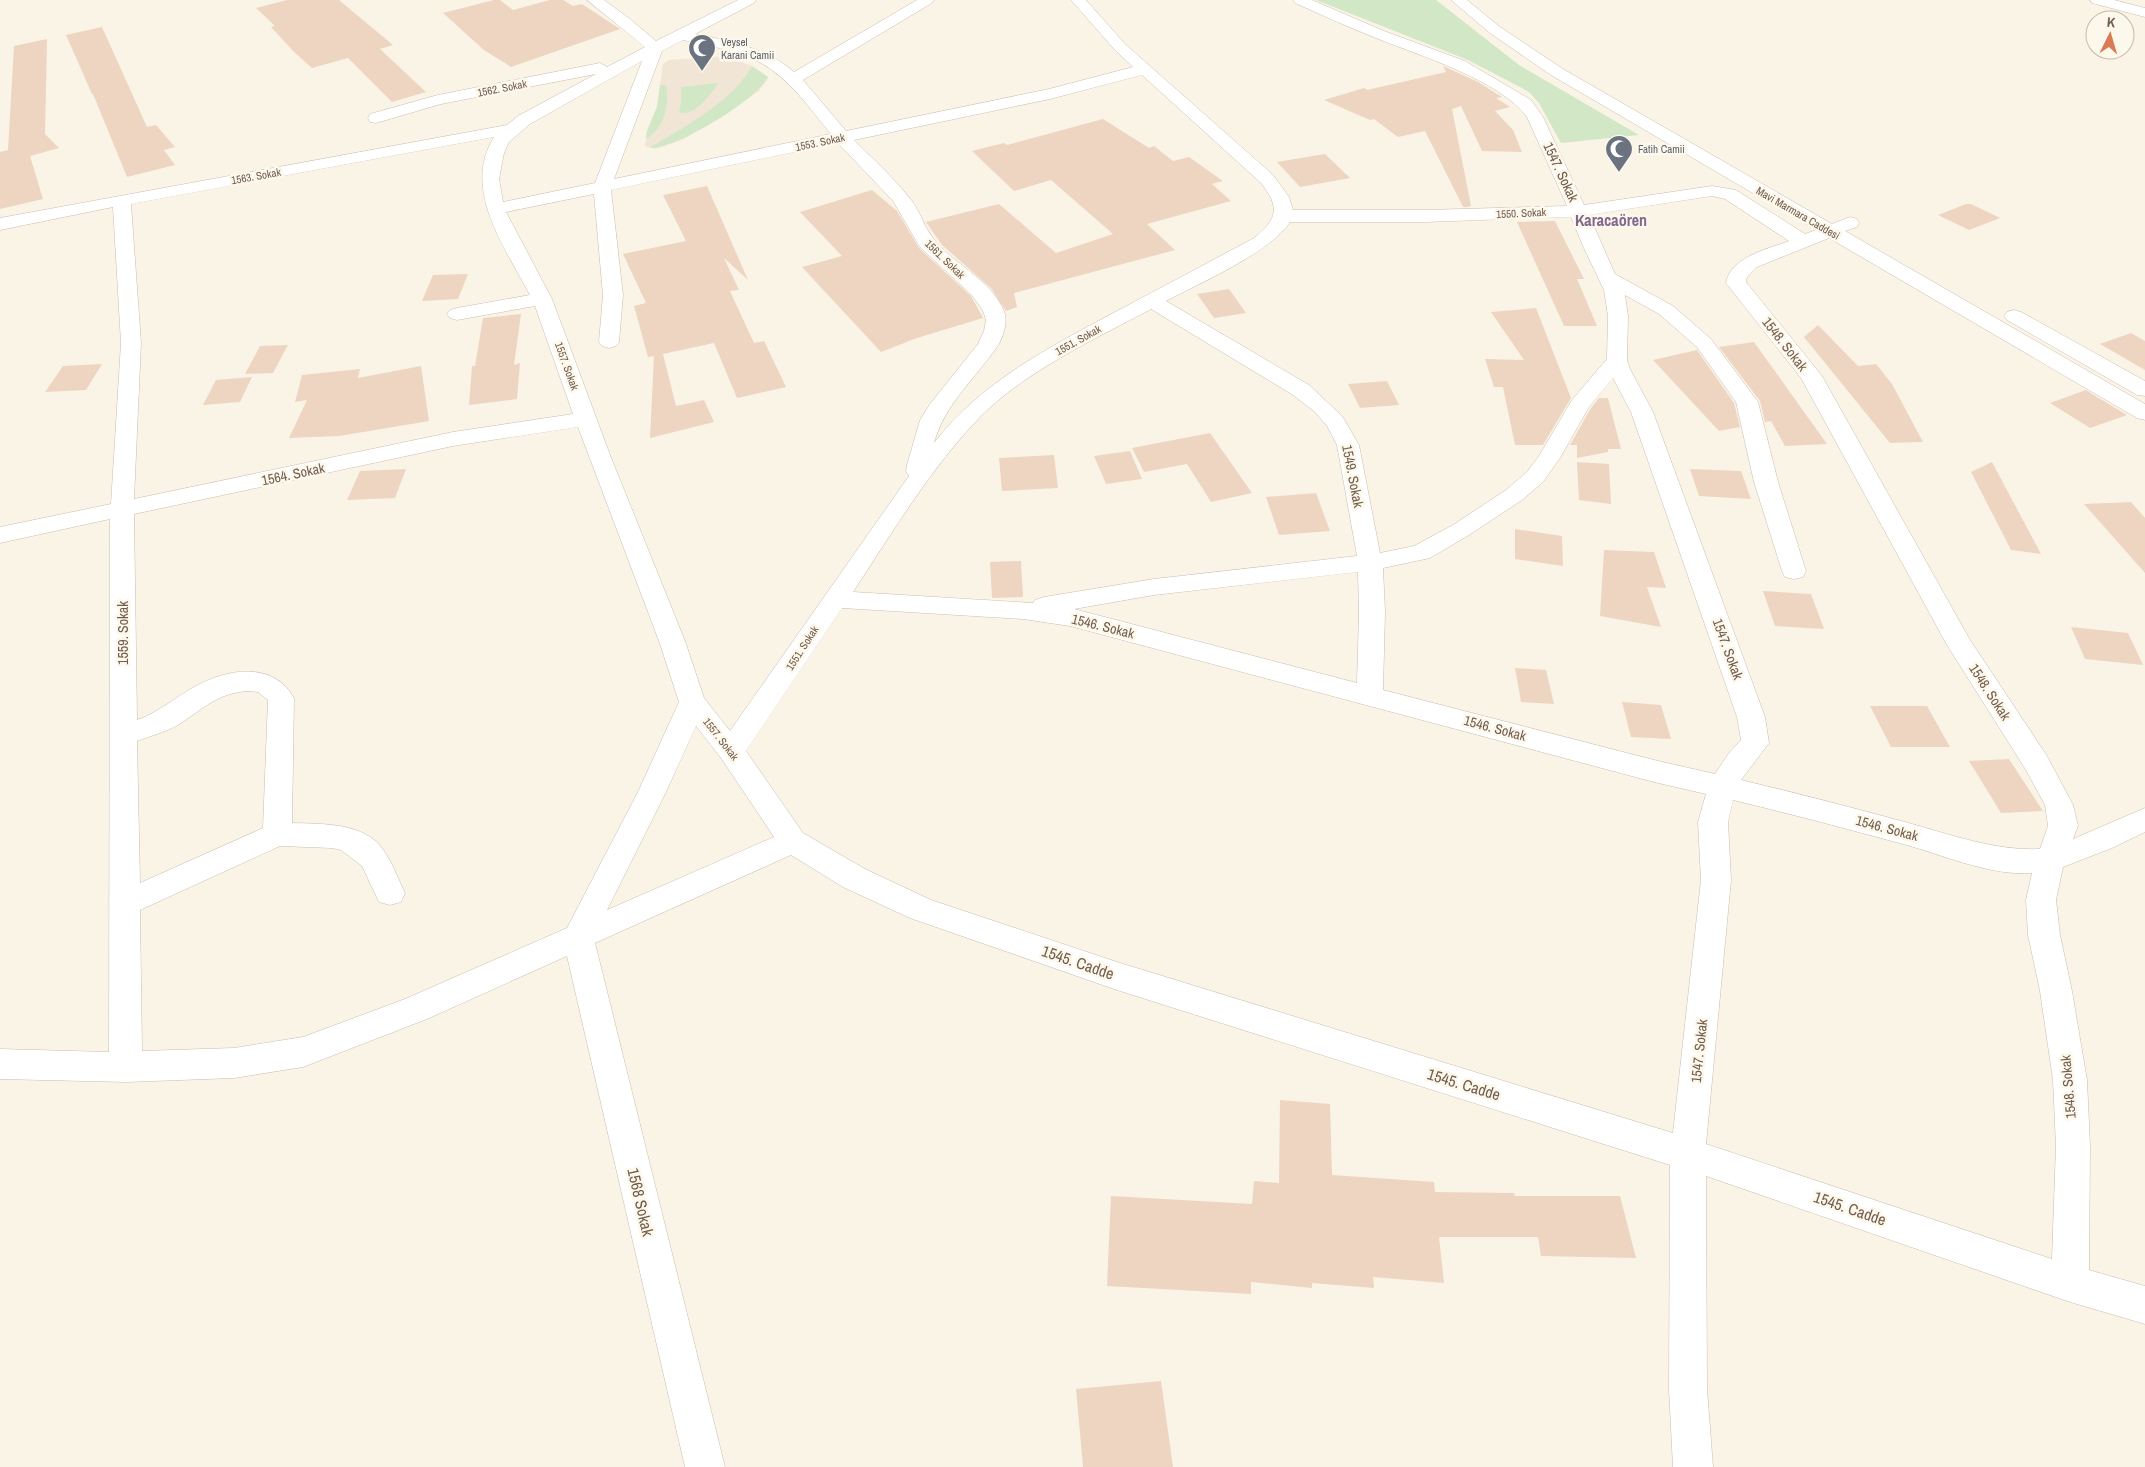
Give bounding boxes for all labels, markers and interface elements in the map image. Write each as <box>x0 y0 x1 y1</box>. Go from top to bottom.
north arrow <box>2085 10 2135 60</box>
text: K <box>2106 13 2117 31</box>
mosque icon: Veysel Karani Camii <box>687 33 717 72</box>
place label: Veysel Karani Camii <box>721 35 774 62</box>
street label: 1562. Sokak <box>476 76 528 100</box>
street label: 1553. Sokak <box>794 130 846 154</box>
mosque icon: Fatih Camii <box>1604 134 1634 173</box>
street label: 1547. Sokak <box>1539 139 1583 205</box>
place label: Fatih Camii <box>1638 142 1685 156</box>
street label: 1563. Sokak <box>230 165 282 187</box>
street label: Mavi Marmara Caddesi <box>1754 183 1842 243</box>
street label: 1550. Sokak <box>1496 205 1547 221</box>
district label: Karacaören <box>1575 209 1647 231</box>
street label: 1561. Sokak <box>922 237 968 282</box>
street label: 1548. Sokak <box>1758 313 1812 375</box>
street label: 1551. Sokak <box>1053 321 1104 358</box>
street label: 1557. Sokak <box>552 340 582 392</box>
street label: 1549. Sokak <box>1338 443 1368 509</box>
street label: 1564. Sokak <box>260 459 326 489</box>
street label: 1559. Sokak <box>114 601 132 665</box>
street label: 1546. Sokak <box>1070 610 1136 643</box>
street label: 1547. Sokak <box>1709 616 1747 682</box>
street label: 1551. Sokak <box>782 623 822 673</box>
street label: 1548. Sokak <box>1965 660 2015 724</box>
street label: 1546. Sokak <box>1462 711 1528 745</box>
street label: 1557. Sokak <box>700 715 742 763</box>
street label: 1546. Sokak <box>1854 811 1920 845</box>
street label: 1545. Cadde <box>1039 939 1117 985</box>
street label: 1547. Sokak <box>1687 1018 1711 1084</box>
street label: 1548. Sokak <box>2056 1054 2080 1120</box>
street label: 1545. Cadde <box>1425 1062 1503 1106</box>
street label: 1568 Sokak <box>622 1166 660 1239</box>
street label: 1545. Cadde <box>1811 1185 1889 1231</box>

